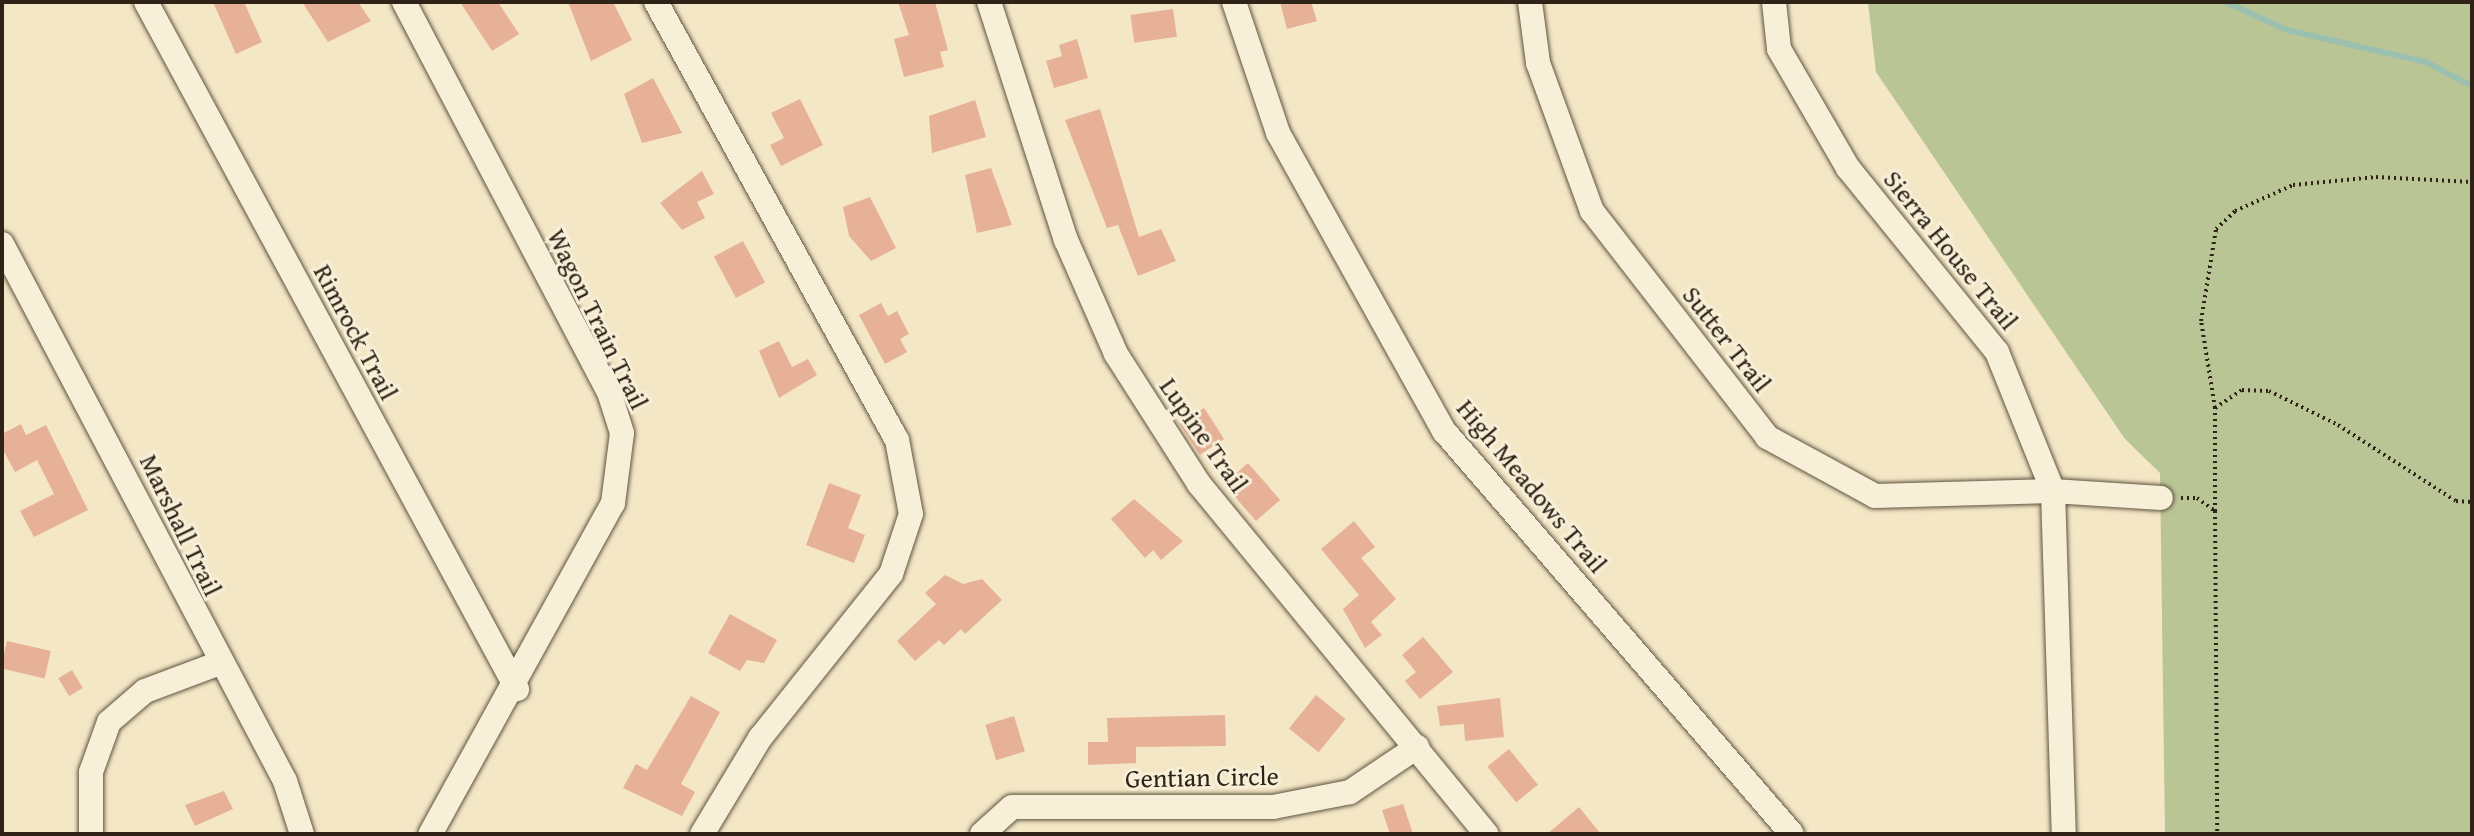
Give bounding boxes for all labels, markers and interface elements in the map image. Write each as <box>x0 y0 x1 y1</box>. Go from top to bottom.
street label: Sierra House Trail <box>1877 164 2025 336</box>
street label: Wagon Train Trail <box>541 224 655 414</box>
street label: Rimrock Trail <box>307 259 405 405</box>
street label: Sutter Trail <box>1676 280 1778 398</box>
street label: Lupine Trail <box>1153 372 1255 498</box>
street label: High Meadows Trail <box>1450 393 1614 579</box>
street label: Marshall Trail <box>133 449 229 601</box>
street label: Gentian Circle <box>1125 760 1279 794</box>

